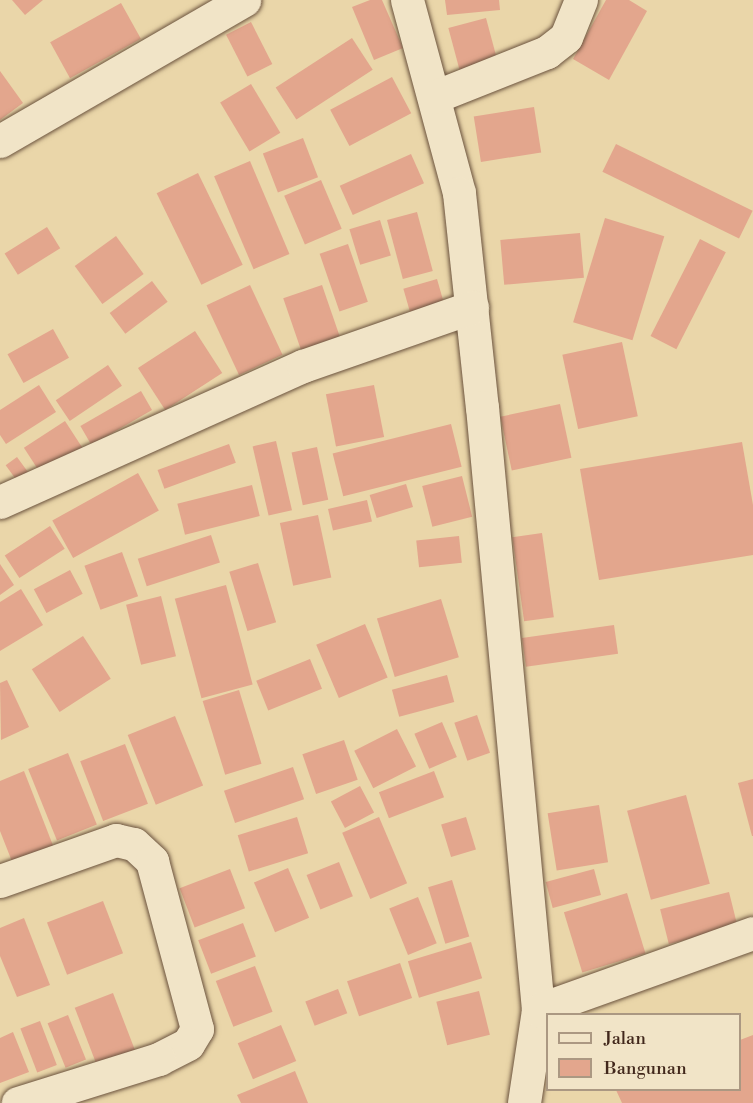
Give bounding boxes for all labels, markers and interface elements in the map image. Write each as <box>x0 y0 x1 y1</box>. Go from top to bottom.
legend <box>546 1013 741 1091</box>
text: Jalan <box>604 1027 646 1050</box>
text: Bangunan <box>604 1057 687 1080</box>

